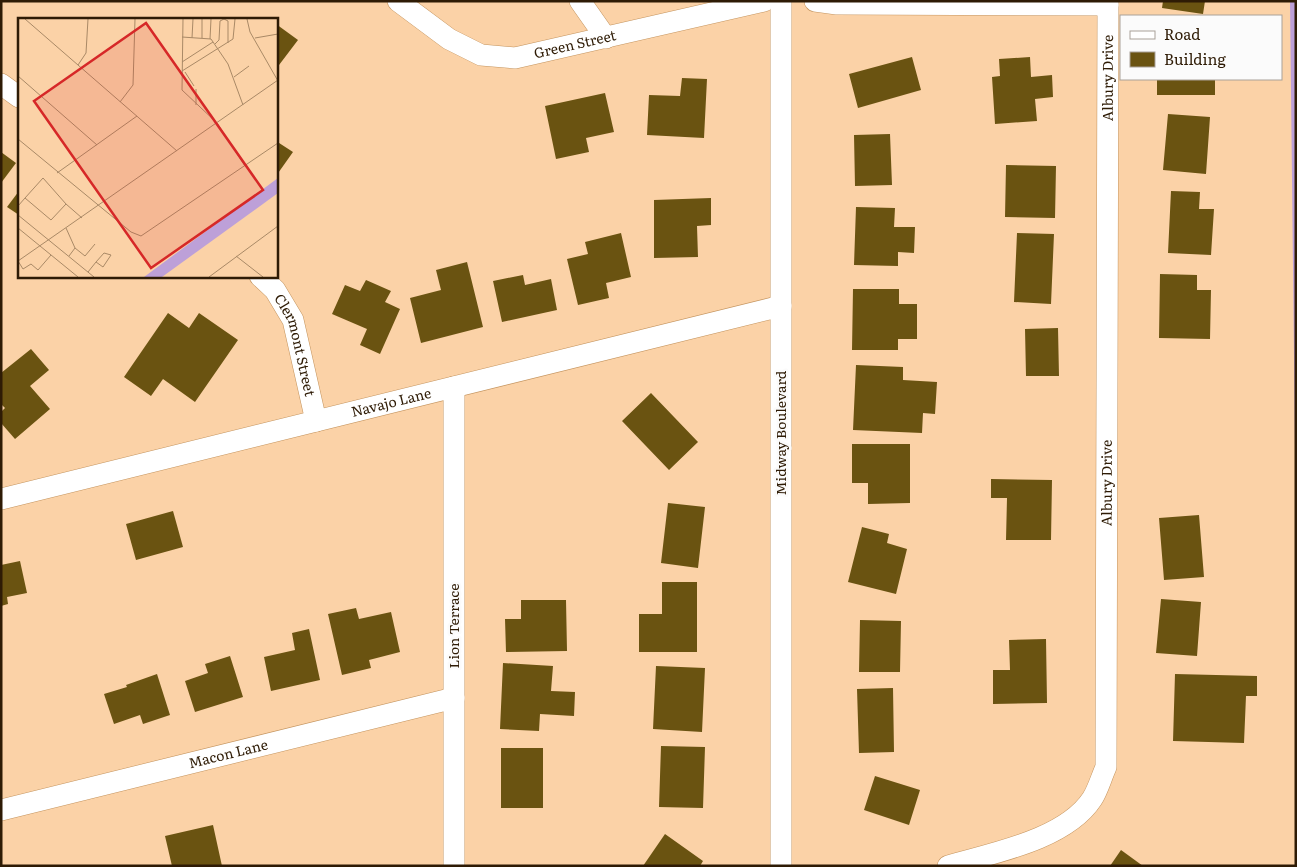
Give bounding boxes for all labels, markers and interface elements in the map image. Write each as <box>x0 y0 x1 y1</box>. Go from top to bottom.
legend <box>1120 15 1282 80</box>
inset map <box>18 18 278 278</box>
text: Road <box>1164 22 1200 45</box>
street label: Green Street <box>532 24 618 62</box>
street label: Albury Drive <box>1097 35 1117 121</box>
text: Building <box>1164 47 1226 70</box>
street label: Clermont Street <box>270 289 321 398</box>
street label: Midway Boulevard <box>770 370 790 495</box>
street label: Navajo Lane <box>349 382 433 421</box>
street label: Albury Drive <box>1096 440 1116 526</box>
street label: Lion Terrace <box>443 583 463 669</box>
street label: Macon Lane <box>186 733 270 772</box>

